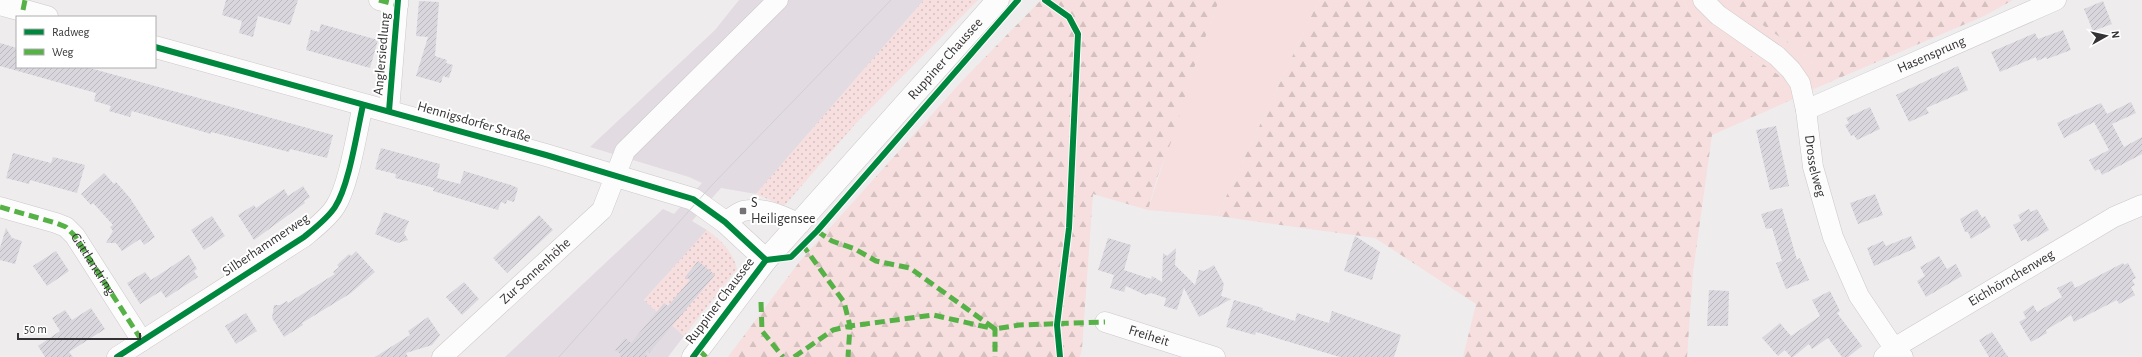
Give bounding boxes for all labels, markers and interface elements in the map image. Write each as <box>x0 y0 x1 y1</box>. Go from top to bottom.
street label: Anglersiedlung <box>371 12 393 96</box>
street label: Ruppiner Chaussee <box>906 15 985 102</box>
legend <box>16 16 156 68</box>
north arrow <box>2086 16 2126 56</box>
text: Radweg <box>52 26 89 38</box>
text: N <box>2109 30 2121 39</box>
street label: Hasensprung <box>1895 34 1968 76</box>
text: Weg <box>52 46 74 58</box>
street label: Hennigsdorfer Straße <box>416 99 532 145</box>
street label: Drosselweg <box>1802 134 1828 199</box>
place label: S Heiligensee <box>751 196 816 226</box>
marker: S Heiligensee <box>738 206 748 216</box>
street label: Silberhammerweg <box>220 211 312 279</box>
street label: Güttlandring <box>68 231 118 298</box>
street label: Zur Sonnenhöhe <box>498 235 573 307</box>
street label: Eichhörnchenweg <box>1966 247 2057 309</box>
street label: Ruppiner Chaussee <box>683 255 757 347</box>
scale bar <box>18 315 140 341</box>
text: 50 m <box>24 323 47 335</box>
street label: Freiheit <box>1127 323 1171 349</box>

